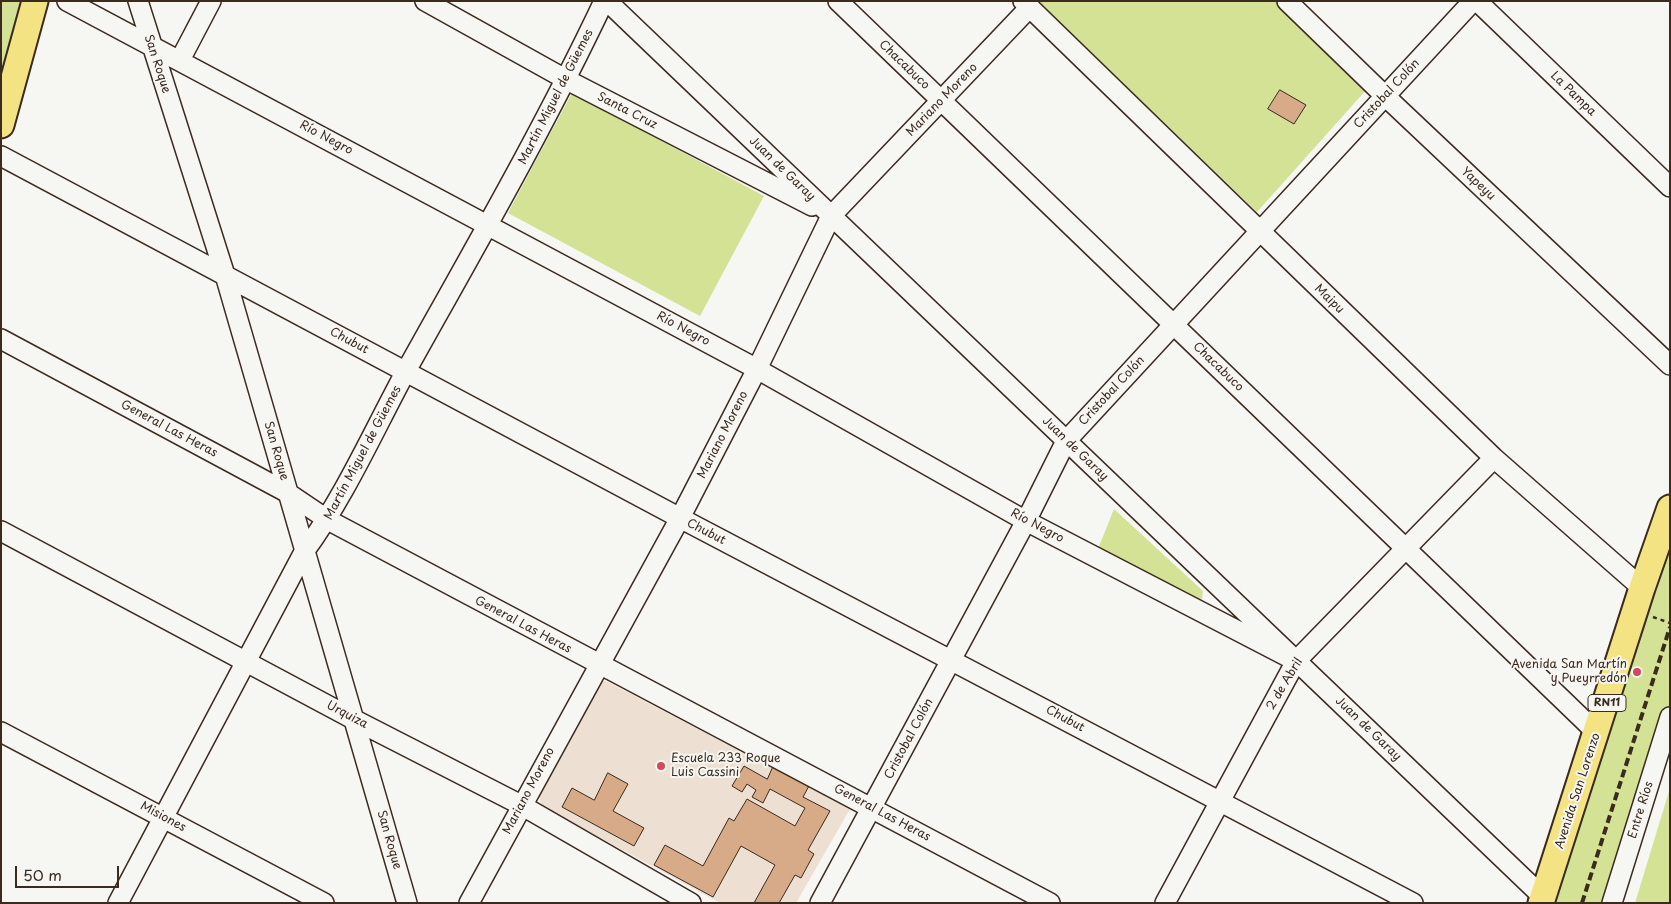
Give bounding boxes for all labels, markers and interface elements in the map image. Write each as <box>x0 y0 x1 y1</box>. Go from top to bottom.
street label: Martín Miguel de Güemes <box>516 27 596 167</box>
street label: San Roque <box>141 33 173 95</box>
street label: Chacabuco <box>876 37 932 93</box>
street label: Cristobal Colón <box>1351 56 1423 132</box>
street label: Mariano Moreno <box>903 60 981 140</box>
street label: La Pampa <box>1547 69 1599 119</box>
street label: Santa Cruz <box>595 90 659 132</box>
street label: Río Negro <box>297 118 355 158</box>
street label: Juan de Garay <box>746 134 818 204</box>
street label: Yapeyu <box>1458 165 1498 203</box>
street label: Maipu <box>1311 281 1347 317</box>
street label: Río Negro <box>654 309 712 349</box>
street label: Chubut <box>327 325 371 357</box>
street label: Chacabuco <box>1190 339 1246 395</box>
street label: Cristobal Colón <box>1076 353 1148 429</box>
street label: Martín Miguel de Güemes <box>321 383 405 523</box>
street label: Mariano Moreno <box>695 389 751 481</box>
street label: General Las Heras <box>118 397 220 461</box>
street label: Juan de Garay <box>1039 414 1111 484</box>
street label: San Roque <box>261 420 291 482</box>
street label: Río Negro <box>1008 506 1066 546</box>
street label: Chubut <box>684 516 728 548</box>
street label: General Las Heras <box>472 593 574 657</box>
street label: 2 de Abril <box>1264 655 1306 713</box>
place label: Avenida San Martín y Pueyrredón <box>1511 658 1627 686</box>
marker: Avenida San Martín y Pueyrredón <box>1631 666 1643 678</box>
street label: Juan de Garay <box>1332 694 1404 764</box>
road number: RN11 <box>1588 694 1626 711</box>
street label: Cristobal Colón <box>882 696 936 782</box>
street label: Urquiza <box>324 698 370 732</box>
street label: Chubut <box>1043 703 1087 735</box>
street label: Avenida San Lorenzo <box>1552 731 1604 851</box>
street label: Mariano Moreno <box>500 745 558 837</box>
place label: Escuela 233 Roque Luis Cassini <box>671 752 781 780</box>
marker: Escuela 233 Roque Luis Cassini <box>655 760 667 772</box>
street label: Entre Ríos <box>1626 780 1656 840</box>
street label: General Las Heras <box>831 781 933 845</box>
street label: Misiones <box>138 799 188 835</box>
street label: San Roque <box>374 809 404 871</box>
scale bar <box>18 856 121 888</box>
text: 50 m <box>23 863 62 886</box>

